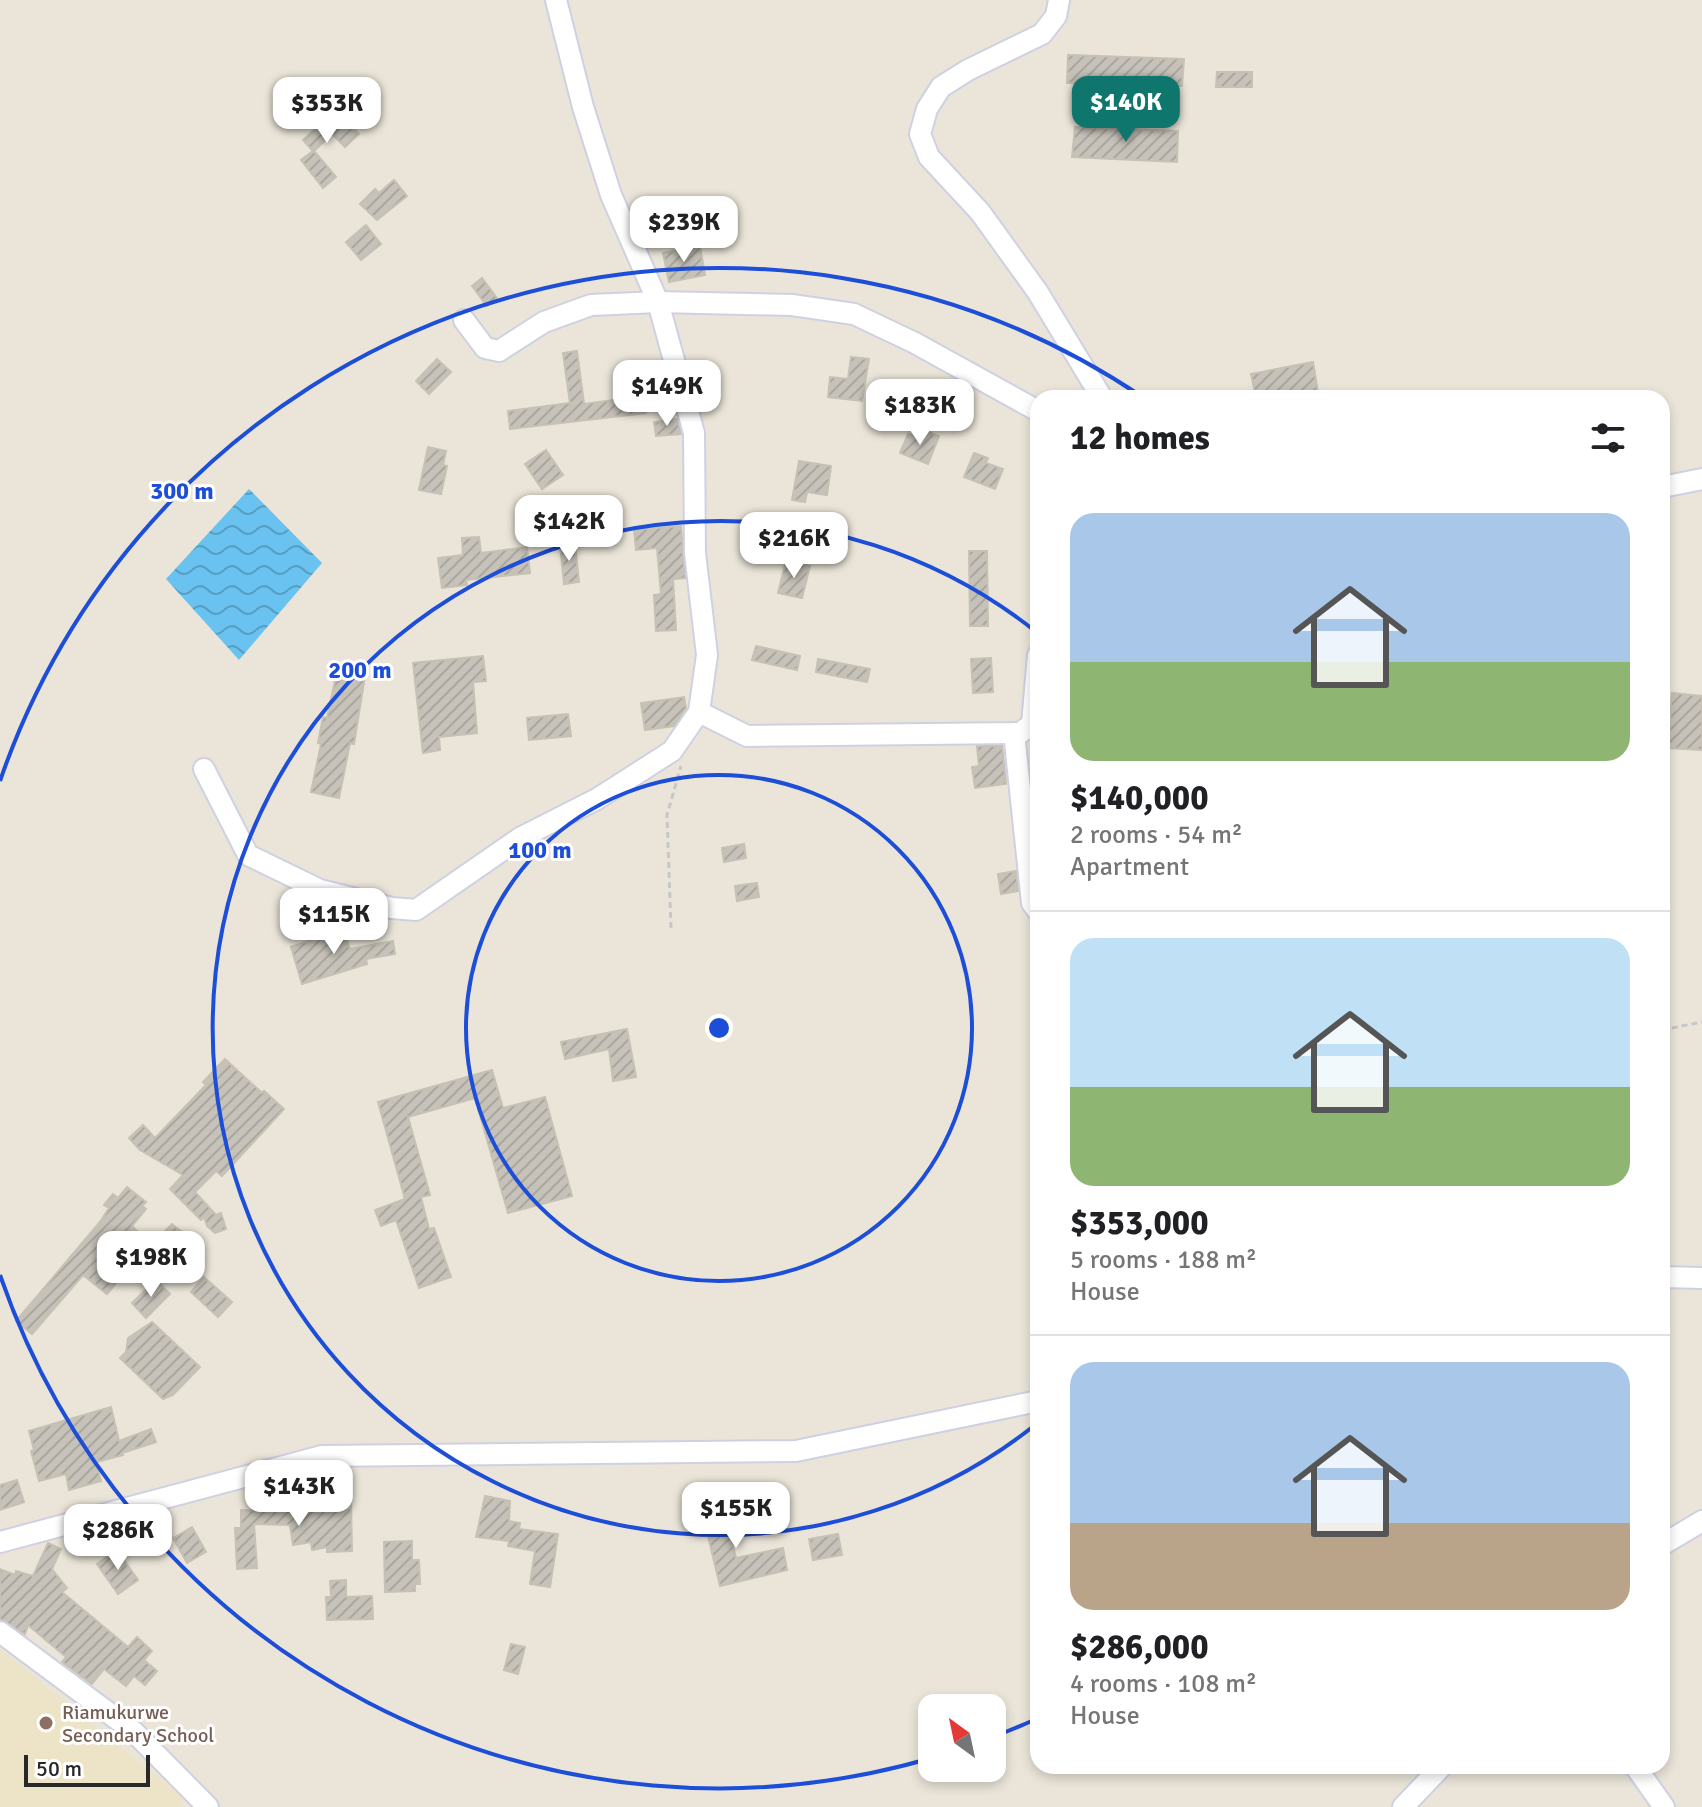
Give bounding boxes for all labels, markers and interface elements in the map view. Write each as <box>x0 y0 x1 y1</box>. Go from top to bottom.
pin: $140K <box>1070 76 1182 144</box>
pin: $353K <box>271 77 383 145</box>
text: $140K <box>1090 86 1162 118</box>
text: $353K <box>291 87 363 119</box>
pin: $239K <box>628 196 740 264</box>
text: $239K <box>648 206 720 238</box>
pin: $149K <box>611 360 723 428</box>
text: $149K <box>631 370 703 402</box>
pin: $183K <box>864 379 976 447</box>
text: $183K <box>884 389 956 421</box>
icon: filters <box>1586 416 1630 460</box>
text: 12 homes <box>1070 417 1210 459</box>
text: 300 m <box>150 476 214 506</box>
pin: $142K <box>513 495 625 563</box>
text: $142K <box>533 505 605 537</box>
pin: $216K <box>738 512 850 580</box>
text: $216K <box>758 522 830 554</box>
icon: home <box>1278 565 1422 709</box>
text: 200 m <box>328 655 392 685</box>
text: $140,000 <box>1070 777 1209 819</box>
text: 2 rooms · 54 m² <box>1070 819 1243 851</box>
text: 100 m <box>508 835 572 865</box>
text: Apartment <box>1070 851 1189 883</box>
pin: $115K <box>278 888 390 956</box>
text: $115K <box>298 898 370 930</box>
icon: home <box>1278 990 1422 1134</box>
centre of rings <box>705 1014 733 1042</box>
text: $353,000 <box>1070 1202 1209 1244</box>
pin: $198K <box>95 1231 207 1299</box>
text: $198K <box>115 1241 187 1273</box>
text: 5 rooms · 188 m² <box>1070 1244 1257 1276</box>
text: House <box>1070 1276 1140 1308</box>
icon: home <box>1278 1414 1422 1558</box>
pin: $143K <box>243 1460 355 1528</box>
text: $143K <box>263 1470 335 1502</box>
pin: $155K <box>680 1482 792 1550</box>
text: $155K <box>700 1492 772 1524</box>
pin: $286K <box>62 1504 174 1572</box>
text: $286K <box>82 1514 154 1546</box>
text: $286,000 <box>1070 1626 1209 1668</box>
text: 4 rooms · 108 m² <box>1070 1668 1257 1700</box>
north arrow <box>918 1694 1006 1782</box>
map controls <box>918 1694 1006 1782</box>
place label: Riamukurwe Secondary School <box>62 1700 214 1748</box>
text: House <box>1070 1700 1140 1732</box>
marker: Riamukurwe Secondary School <box>37 1714 55 1732</box>
scale bar <box>24 1751 150 1787</box>
text: 50 m <box>36 1755 82 1782</box>

